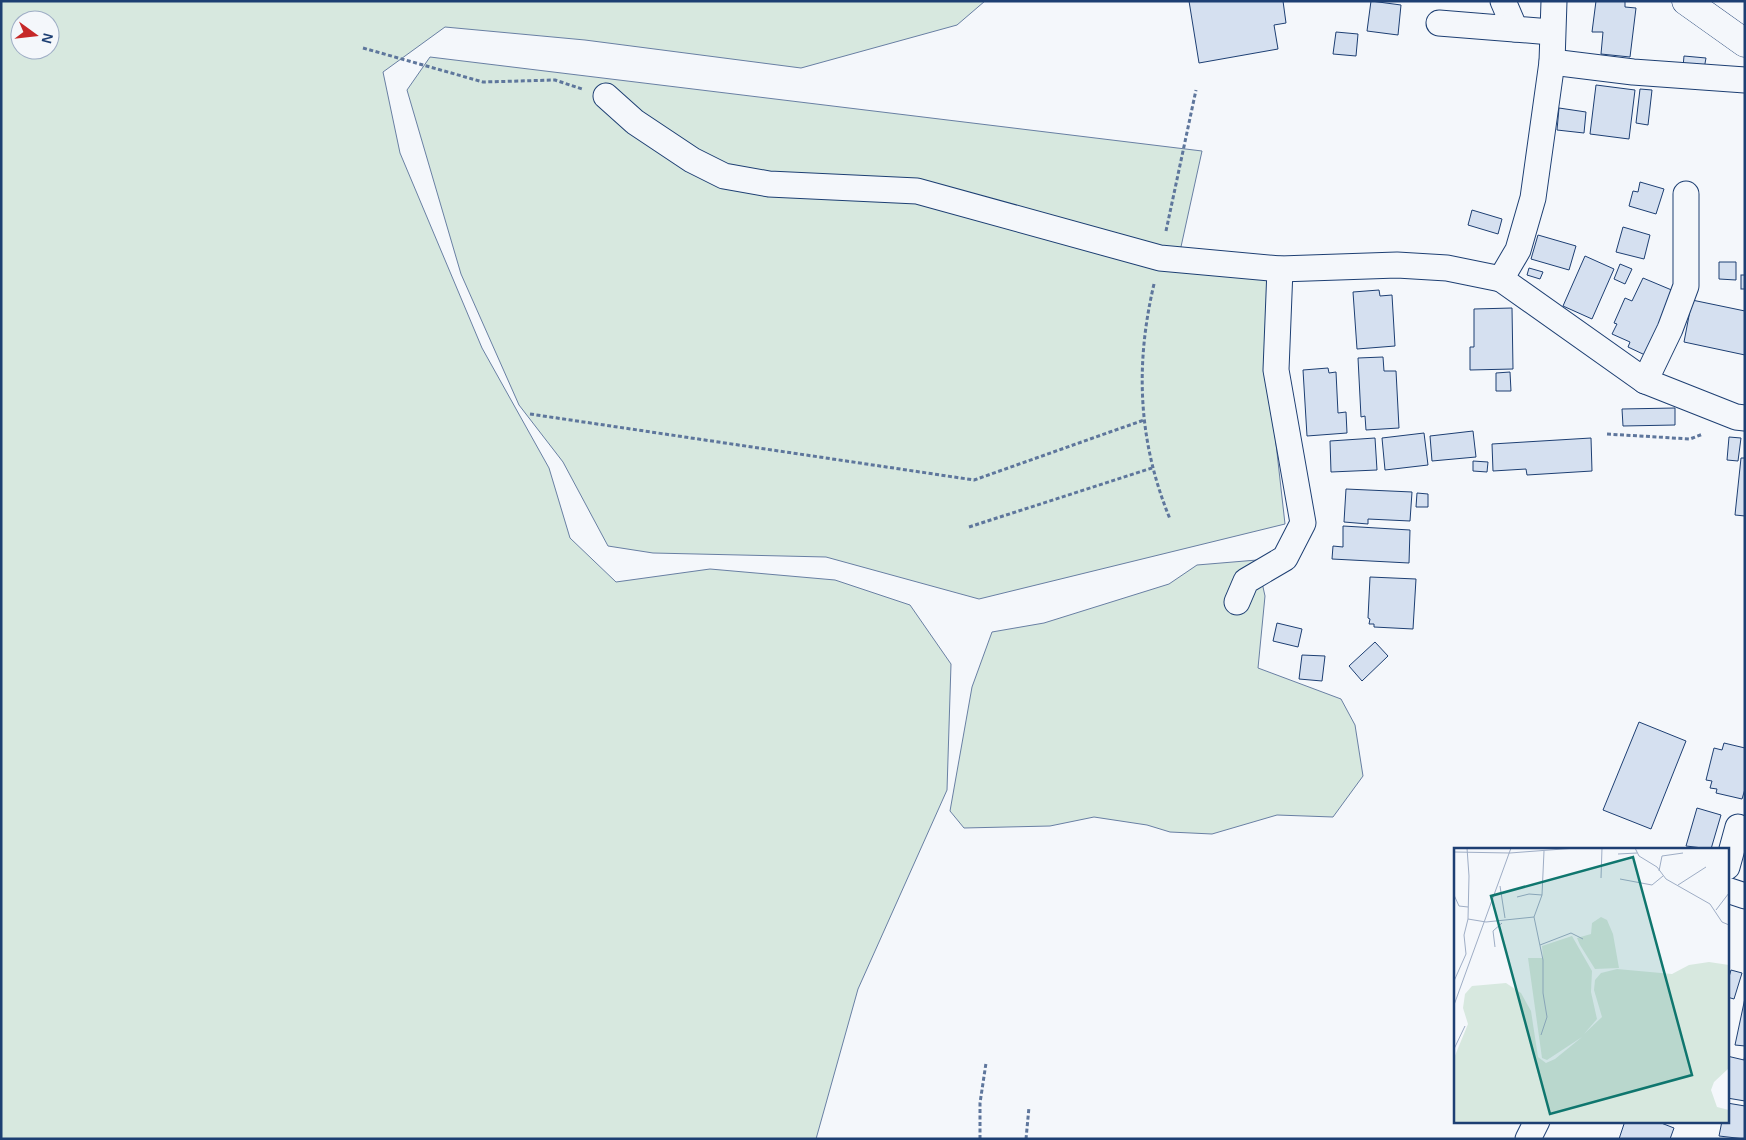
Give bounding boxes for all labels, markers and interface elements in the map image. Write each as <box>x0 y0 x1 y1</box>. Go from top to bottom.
north arrow <box>10 10 60 60</box>
text: N <box>39 31 57 45</box>
inset map <box>1454 848 1728 1122</box>

